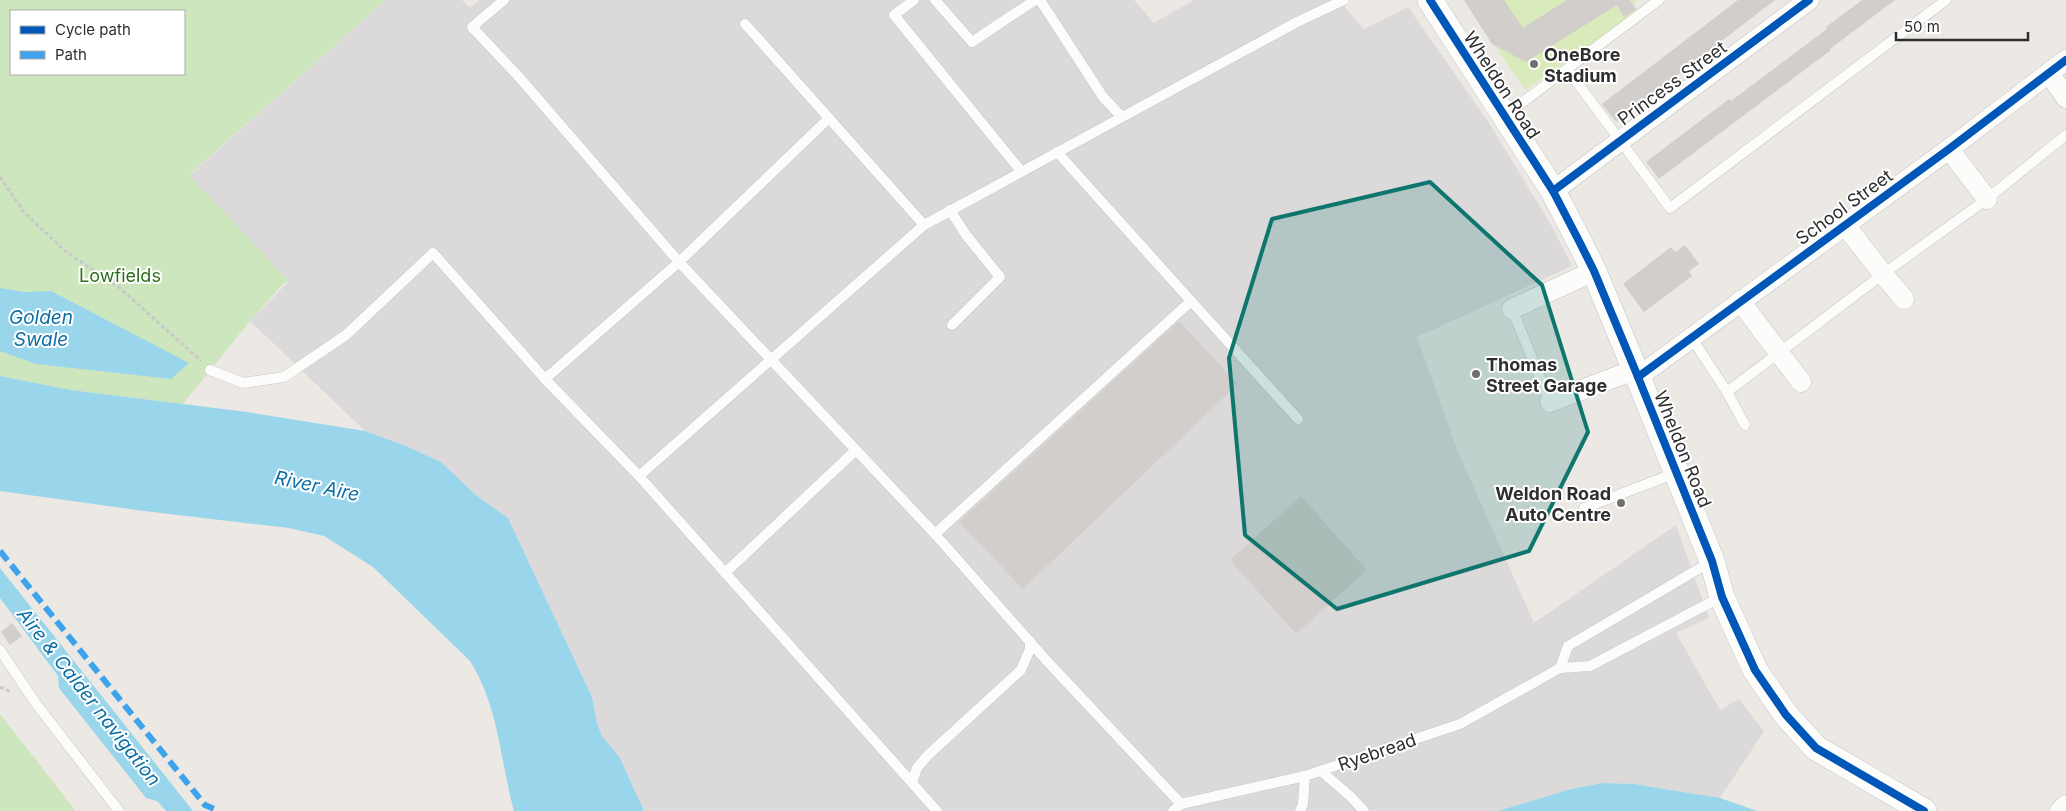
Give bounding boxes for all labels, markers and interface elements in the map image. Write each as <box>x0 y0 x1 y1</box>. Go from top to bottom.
legend <box>10 10 185 75</box>
scale bar <box>1896 10 2028 42</box>
text: 50 m <box>1904 17 1940 36</box>
text: Cycle path <box>55 20 131 39</box>
street label: Wheldon Road <box>1459 27 1545 143</box>
street label: Princess Street <box>1614 36 1731 129</box>
place label: OneBore Stadium <box>1544 44 1621 86</box>
text: Path <box>55 45 87 64</box>
marker: OneBore Stadium <box>1528 58 1540 70</box>
street label: School Street <box>1792 165 1896 249</box>
park label: Lowfields <box>79 265 161 286</box>
water label: Golden Swale <box>9 306 73 351</box>
place label: Thomas Street Garage <box>1486 354 1607 396</box>
marker: Thomas Street Garage <box>1470 368 1482 380</box>
street label: Wheldon Road <box>1650 388 1716 510</box>
water label: River Aire <box>272 466 362 506</box>
place label: Weldon Road Auto Centre <box>1495 483 1611 525</box>
marker: Weldon Road Auto Centre <box>1615 497 1627 509</box>
water label: Aire & Calder navigation <box>12 603 166 790</box>
street label: Ryebread <box>1335 729 1419 775</box>

